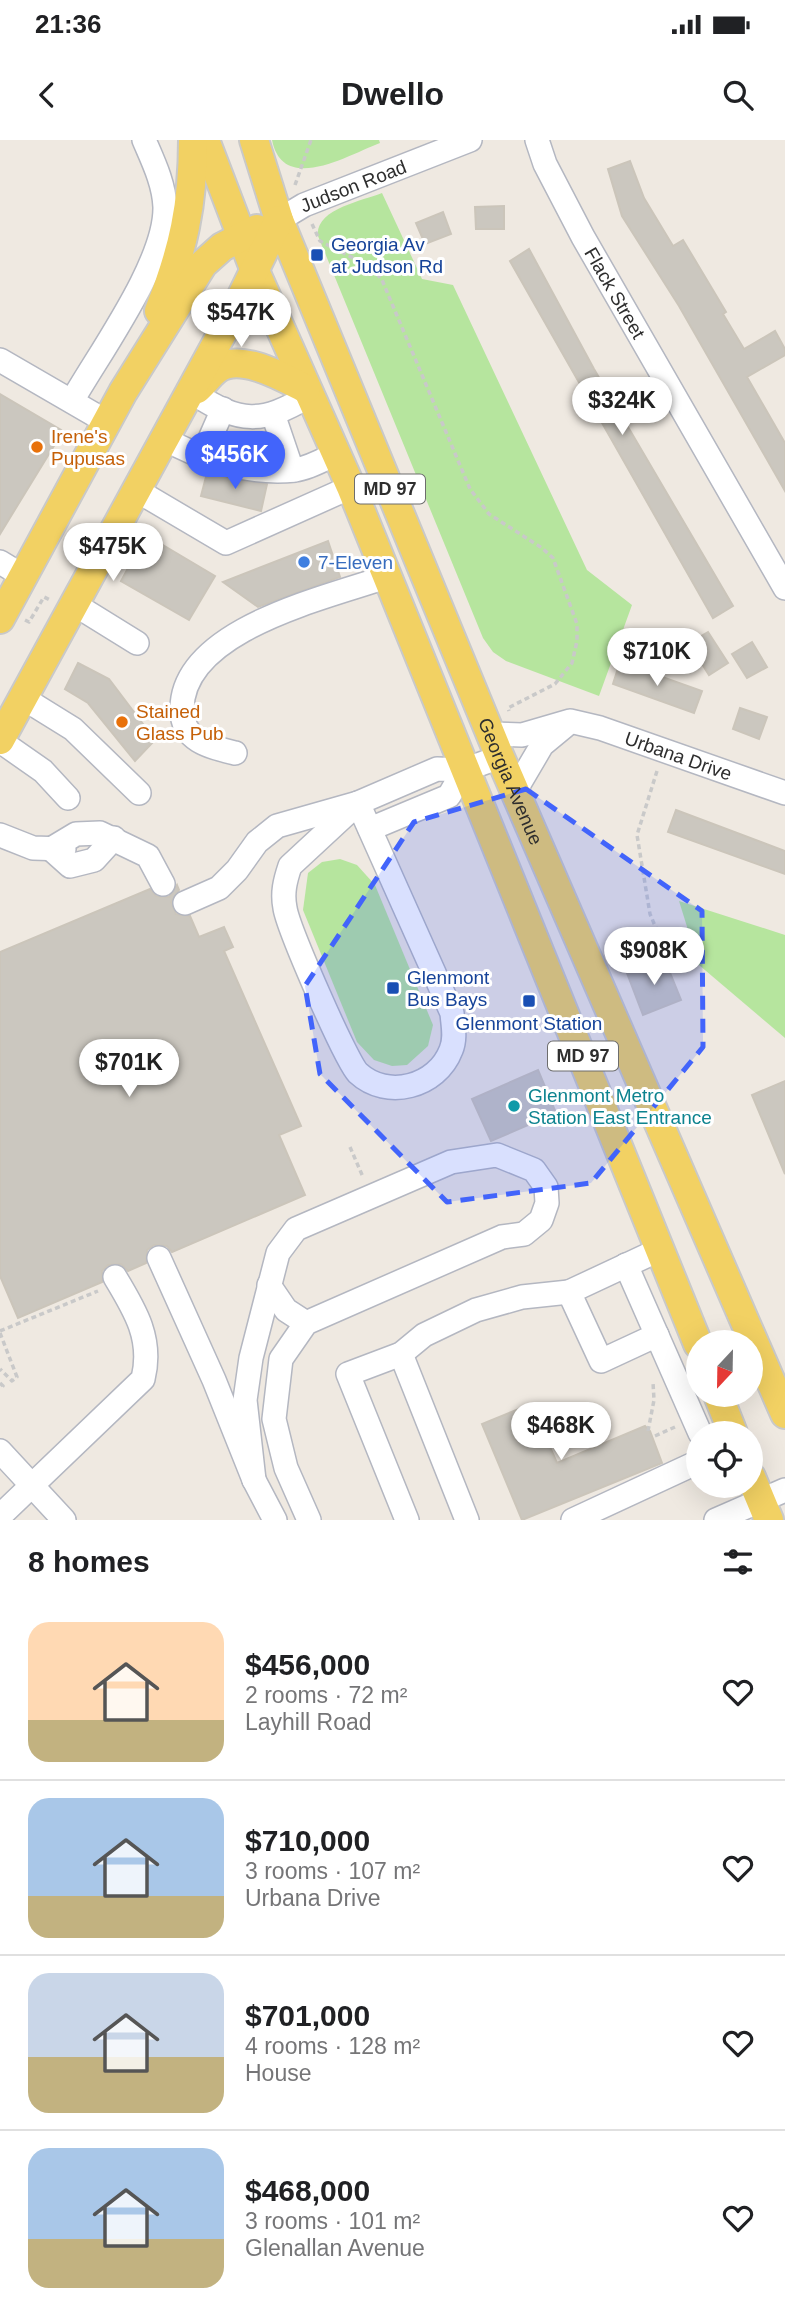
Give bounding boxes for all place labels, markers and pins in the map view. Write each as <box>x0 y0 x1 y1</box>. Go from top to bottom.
place label: Georgia Av at Judson Rd <box>331 234 443 277</box>
marker: Georgia Av at Judson Rd <box>309 247 325 263</box>
pin: $547K <box>192 290 290 349</box>
pin: $324K <box>573 378 671 437</box>
place label: Irene's Pupusas <box>51 426 125 469</box>
pin: $456K <box>186 432 284 491</box>
marker: Irene's Pupusas <box>29 439 45 455</box>
pin: $475K <box>64 524 162 583</box>
place label: 7-Eleven <box>318 552 393 573</box>
marker: 7-Eleven <box>296 554 312 570</box>
pin: $710K <box>608 629 706 688</box>
place label: Stained Glass Pub <box>136 701 224 744</box>
marker: Stained Glass Pub <box>114 714 130 730</box>
pin: $908K <box>605 928 703 987</box>
place label: Glenmont Bus Bays <box>407 967 490 1010</box>
marker: Glenmont Bus Bays <box>385 980 401 996</box>
marker: Glenmont Station <box>521 993 537 1009</box>
place label: Glenmont Station <box>456 1013 602 1034</box>
pin: $701K <box>80 1040 178 1099</box>
place label: Glenmont Metro Station East Entrance <box>528 1085 712 1128</box>
marker: Glenmont Metro Station East Entrance <box>506 1098 522 1114</box>
pin: $468K <box>512 1402 610 1462</box>

